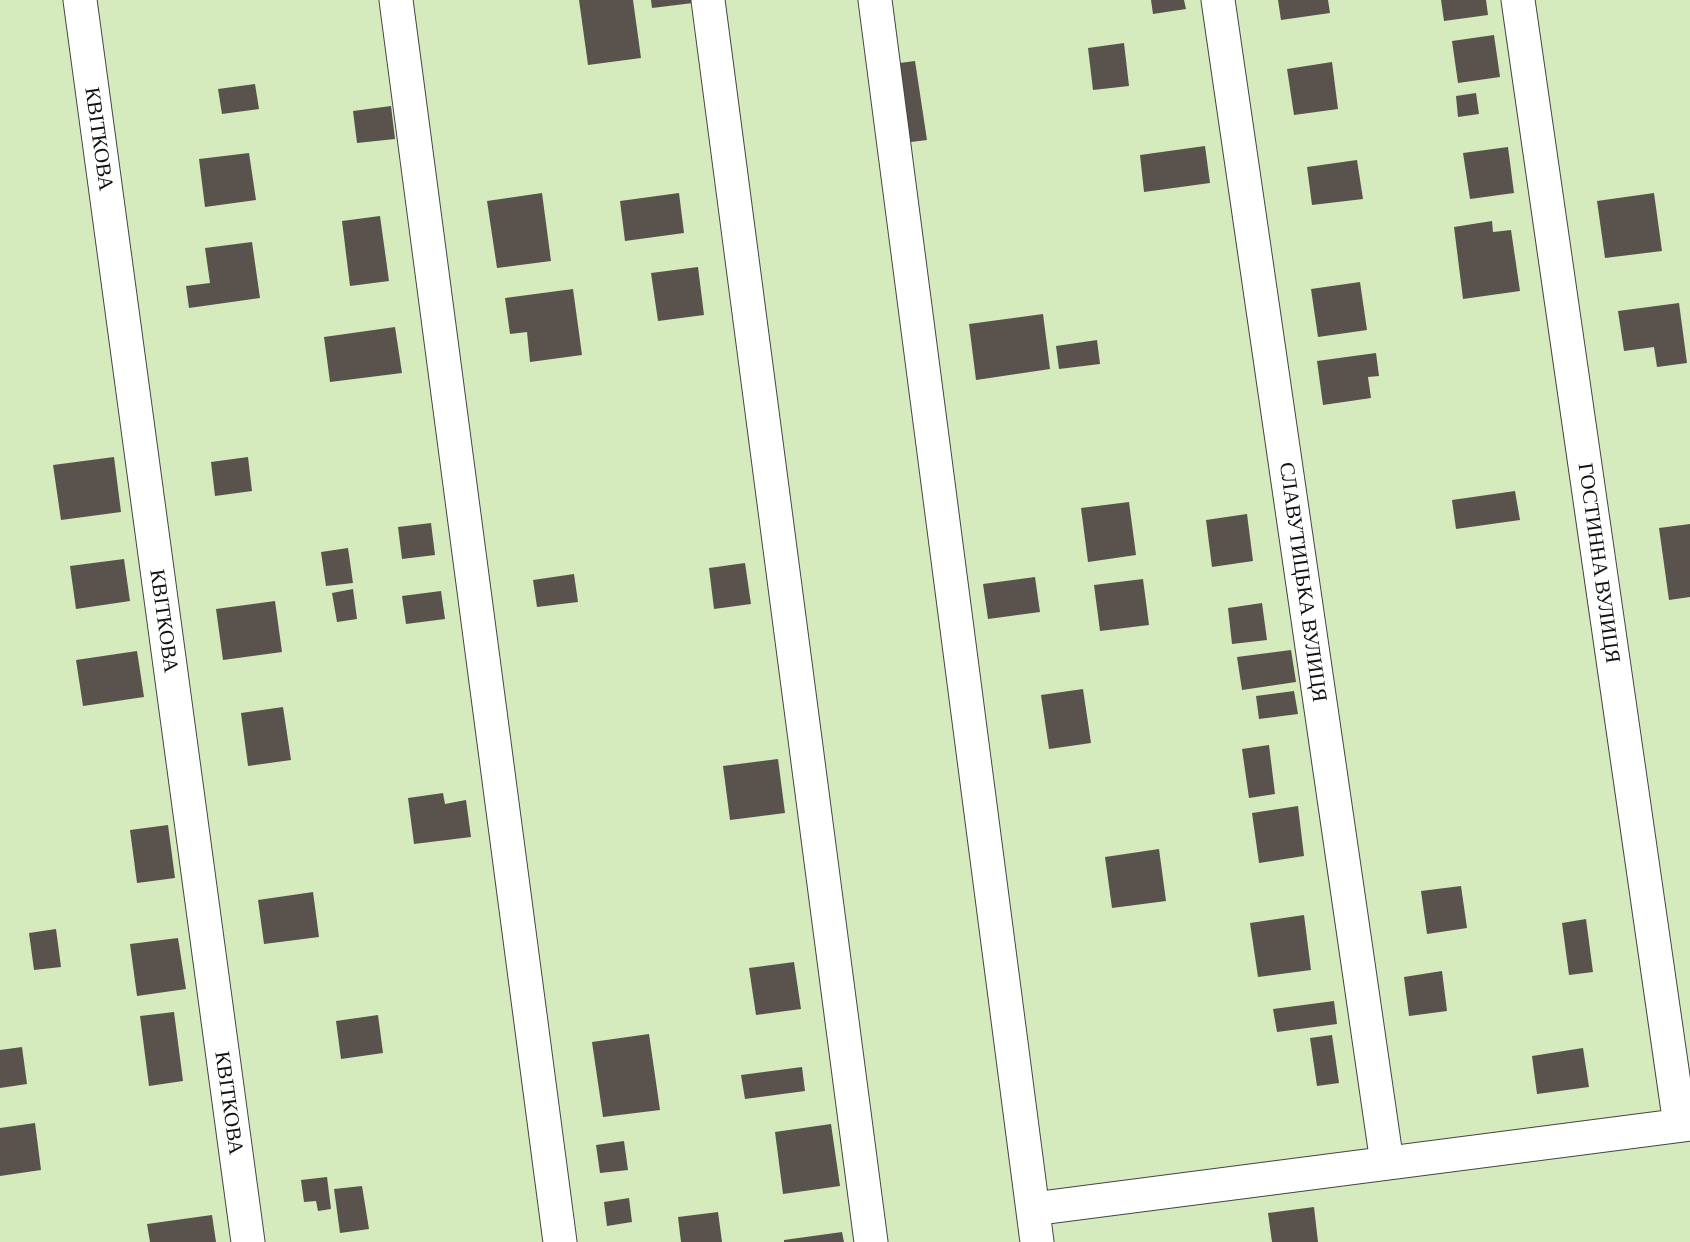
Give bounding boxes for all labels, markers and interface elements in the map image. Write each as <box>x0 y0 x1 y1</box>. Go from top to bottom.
street label: КВІТКОВА <box>79 86 119 192</box>
street label: СЛАВУТИЦЬКА ВУЛИЦЯ <box>1274 461 1332 703</box>
street label: ГОСТИННА ВУЛИЦЯ <box>1572 461 1626 665</box>
street label: КВІТКОВА <box>144 568 184 674</box>
street label: КВІТКОВА <box>209 1050 249 1156</box>

